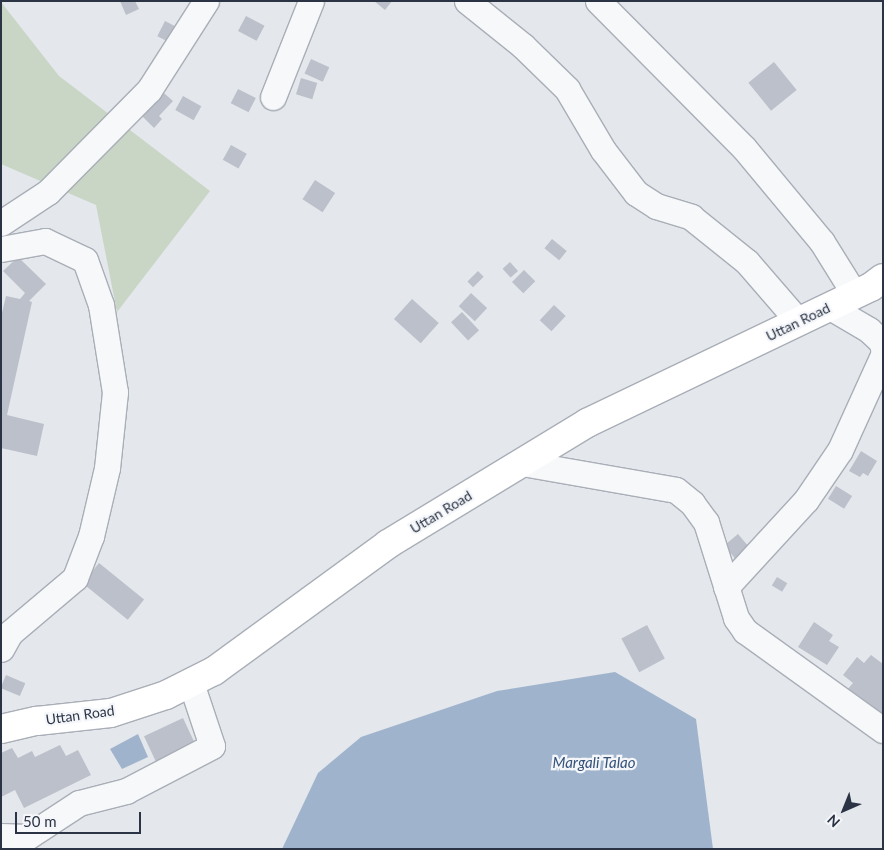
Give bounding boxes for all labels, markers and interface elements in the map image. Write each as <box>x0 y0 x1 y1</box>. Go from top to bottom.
street label: Uttan Road <box>763 299 833 345</box>
street label: Uttan Road <box>407 487 475 537</box>
street label: Uttan Road <box>45 702 115 728</box>
water label: Margali Talao <box>552 754 636 772</box>
north arrow <box>819 785 869 835</box>
scale bar <box>18 802 144 834</box>
text: N <box>823 811 843 831</box>
text: 50 m <box>23 812 57 830</box>

